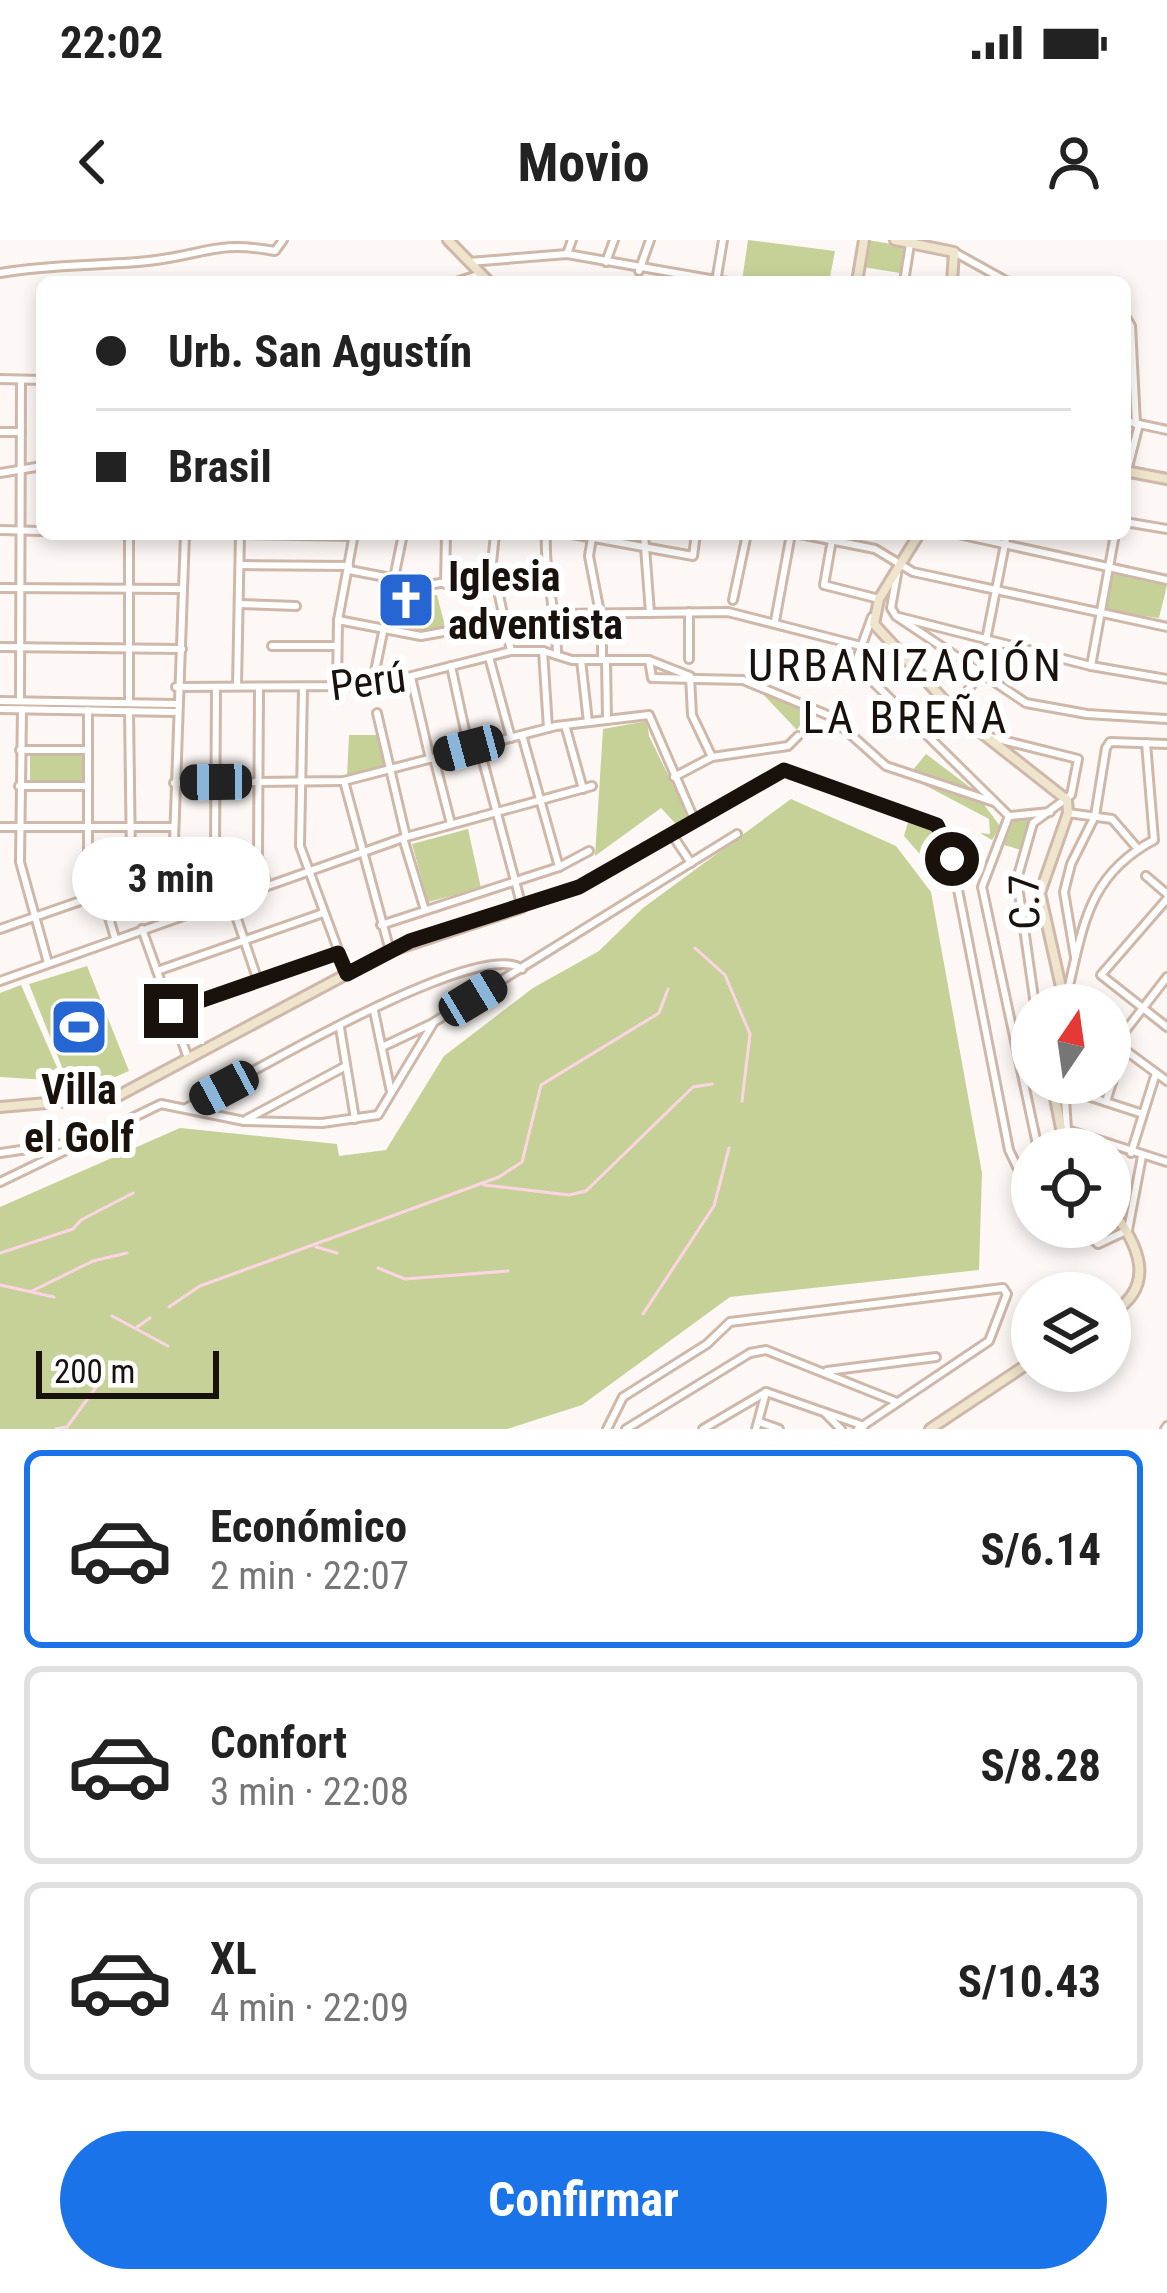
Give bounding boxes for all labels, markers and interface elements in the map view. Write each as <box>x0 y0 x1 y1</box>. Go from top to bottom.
text: 22:02 <box>60 16 163 69</box>
icon: back <box>60 129 126 195</box>
icon: person <box>1041 129 1107 195</box>
text: Movio <box>517 131 650 194</box>
text: Urb. San Agustín <box>168 325 472 378</box>
text: Brasil <box>168 440 272 493</box>
place label: Iglesia adventista <box>448 552 623 649</box>
church icon: Iglesia adventista <box>375 569 437 631</box>
district label: URBANIZACIÓN LA BREÑA <box>748 639 1064 744</box>
street label: Perú <box>327 653 409 710</box>
car <box>430 721 508 775</box>
car <box>180 763 252 801</box>
route start <box>925 832 979 886</box>
callout: 3 min <box>72 837 270 921</box>
text: 3 min <box>128 856 214 902</box>
street label: C.7 <box>1000 874 1049 930</box>
car <box>433 964 513 1032</box>
route end <box>144 984 198 1038</box>
north arrow <box>1011 984 1131 1104</box>
map controls <box>1011 984 1131 1392</box>
sports icon: Villa el Golf <box>48 996 110 1058</box>
car <box>184 1055 264 1121</box>
place label: Villa el Golf <box>24 1065 134 1162</box>
button: locate <box>1011 1128 1131 1248</box>
button: layers <box>1011 1272 1131 1392</box>
scale bar <box>36 1345 219 1398</box>
text: 200 m <box>54 1352 135 1391</box>
icon: car <box>66 1495 174 1603</box>
text: Económico <box>210 1500 407 1553</box>
text: S/6.14 <box>980 1523 1101 1576</box>
text: 2 min · 22:07 <box>210 1553 409 1599</box>
icon: car <box>66 1711 174 1819</box>
text: Confort <box>210 1716 347 1769</box>
text: S/8.28 <box>980 1739 1101 1792</box>
text: 3 min · 22:08 <box>210 1769 409 1815</box>
icon: car <box>66 1927 174 2035</box>
text: XL <box>210 1932 257 1985</box>
text: S/10.43 <box>958 1955 1101 2008</box>
text: 4 min · 22:09 <box>210 1985 409 2031</box>
button: Confirmar <box>60 2131 1107 2269</box>

